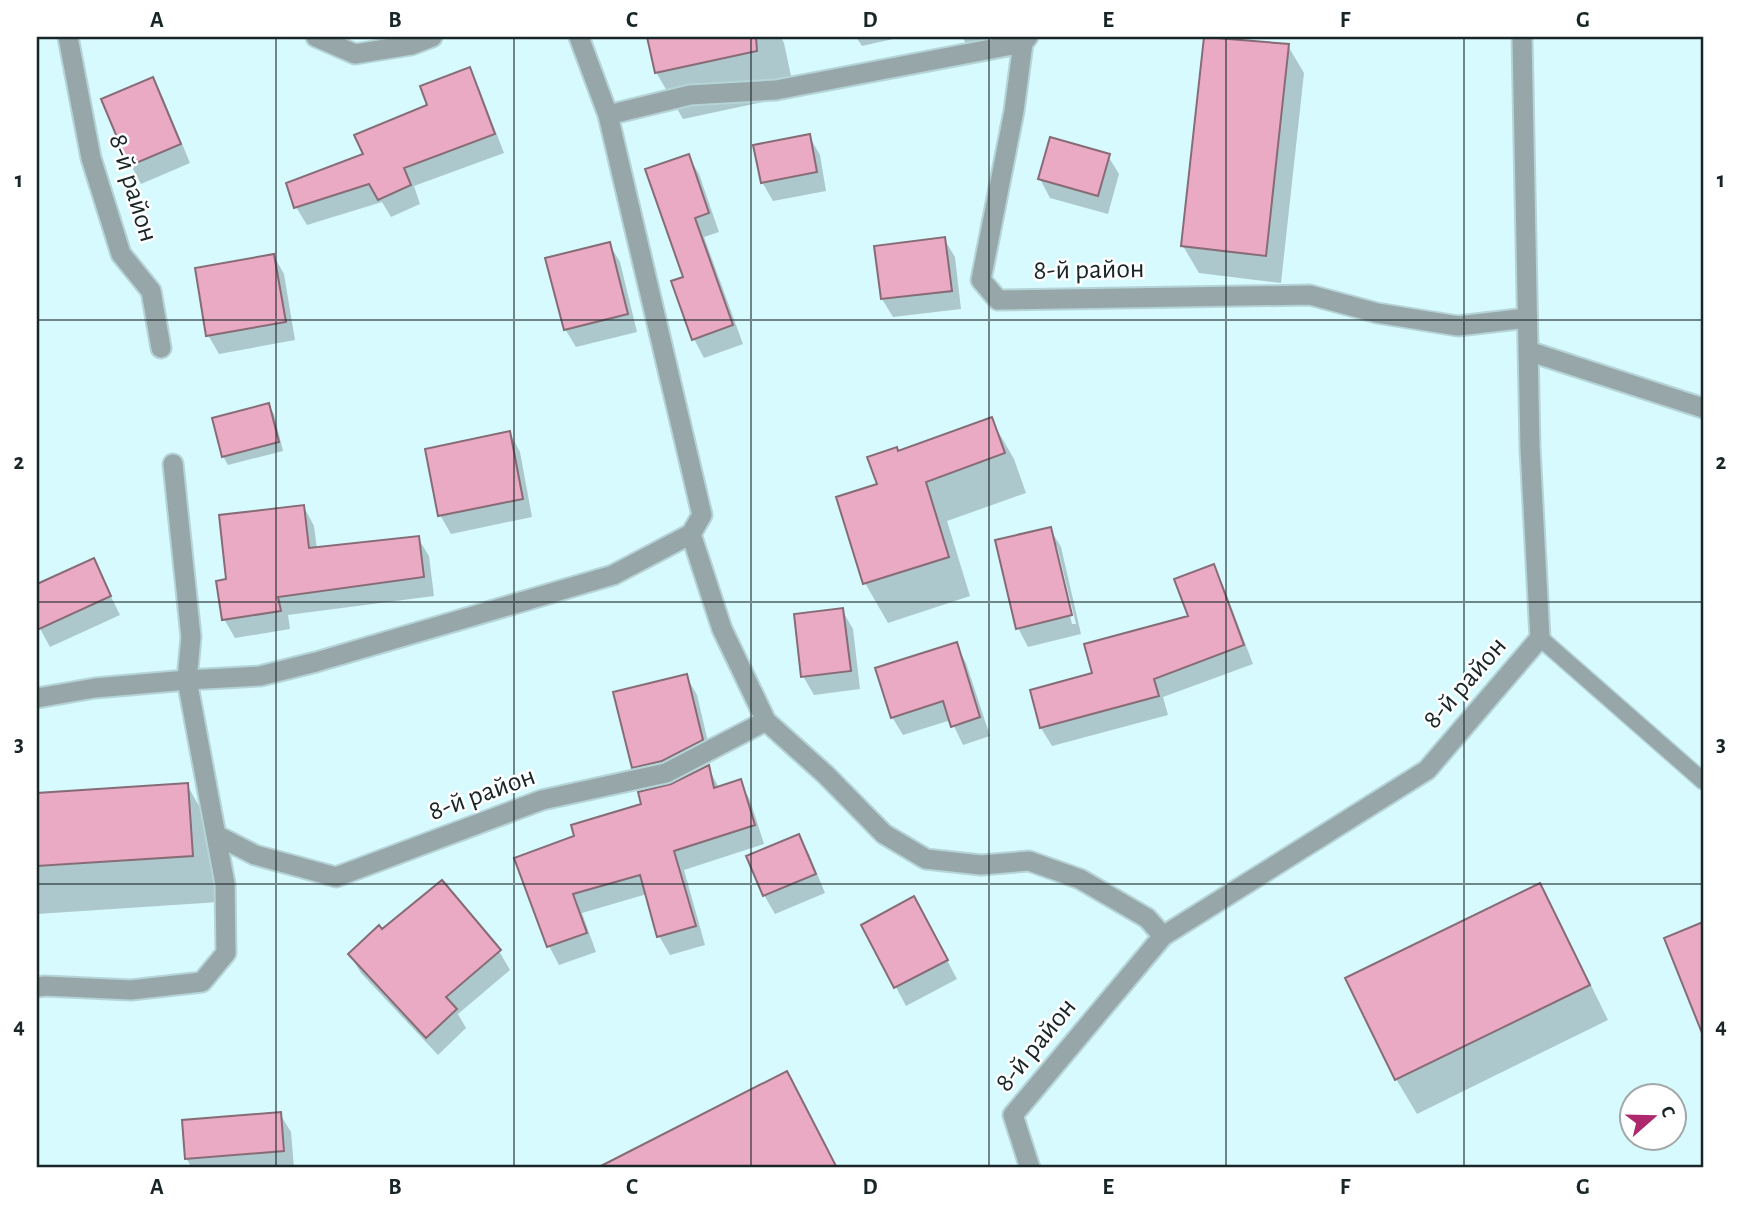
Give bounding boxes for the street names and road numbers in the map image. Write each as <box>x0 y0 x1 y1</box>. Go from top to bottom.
street label: 8-й район <box>103 131 163 245</box>
street label: 8-й район <box>1033 255 1145 285</box>
street label: 8-й район <box>1418 632 1512 734</box>
street label: 8-й район <box>425 762 539 826</box>
street label: 8-й район <box>990 993 1082 1097</box>

